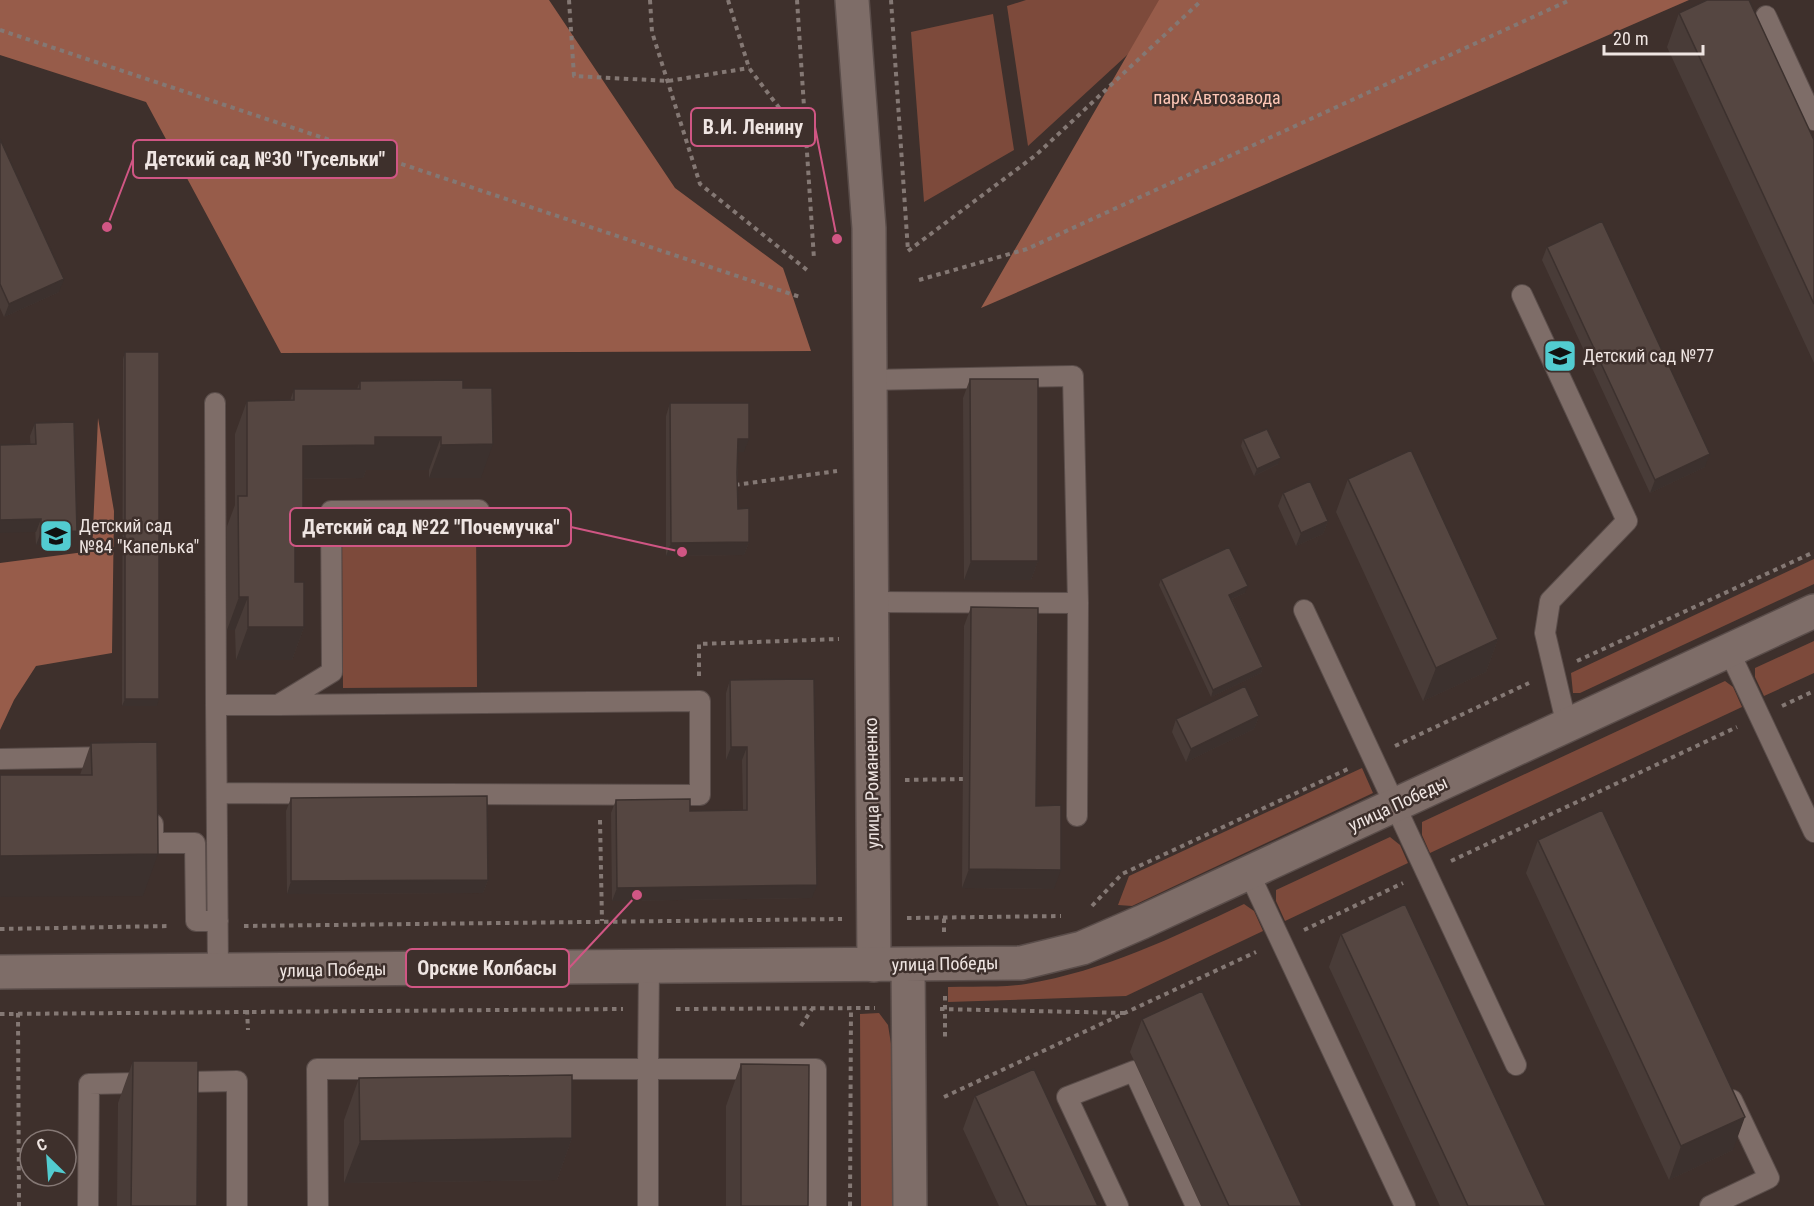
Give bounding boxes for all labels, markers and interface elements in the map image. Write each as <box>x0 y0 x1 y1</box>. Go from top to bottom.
scale bar <box>1604 18 1703 56</box>
text: 20 m <box>1613 28 1648 49</box>
park label: парк Автозавода <box>1153 87 1281 108</box>
callout: В.И. Ленину <box>691 108 815 146</box>
text: В.И. Ленину <box>703 115 803 139</box>
callout: Детский сад №30 "Гусельки" <box>133 140 397 178</box>
text: Детский сад №30 "Гусельки" <box>145 147 385 171</box>
school or university icon: Детский сад №77 <box>1542 338 1578 374</box>
place label: Детский сад №77 <box>1583 345 1714 366</box>
callout: Детский сад №22 "Почемучка" <box>290 508 571 546</box>
place label: Детский сад №84 "Капелька" <box>79 515 199 557</box>
text: Детский сад №22 "Почемучка" <box>302 515 560 539</box>
school or university icon: Детский сад №84 "Капелька" <box>38 518 74 554</box>
street label: улица Романенко <box>860 717 883 849</box>
street label: улица Победы <box>1345 771 1451 836</box>
callout: Орские Колбасы <box>406 949 569 987</box>
street label: улица Победы <box>891 952 999 975</box>
text: Орские Колбасы <box>417 956 557 980</box>
street label: улица Победы <box>279 958 387 981</box>
north arrow <box>18 1128 78 1188</box>
text: С <box>34 1134 50 1155</box>

